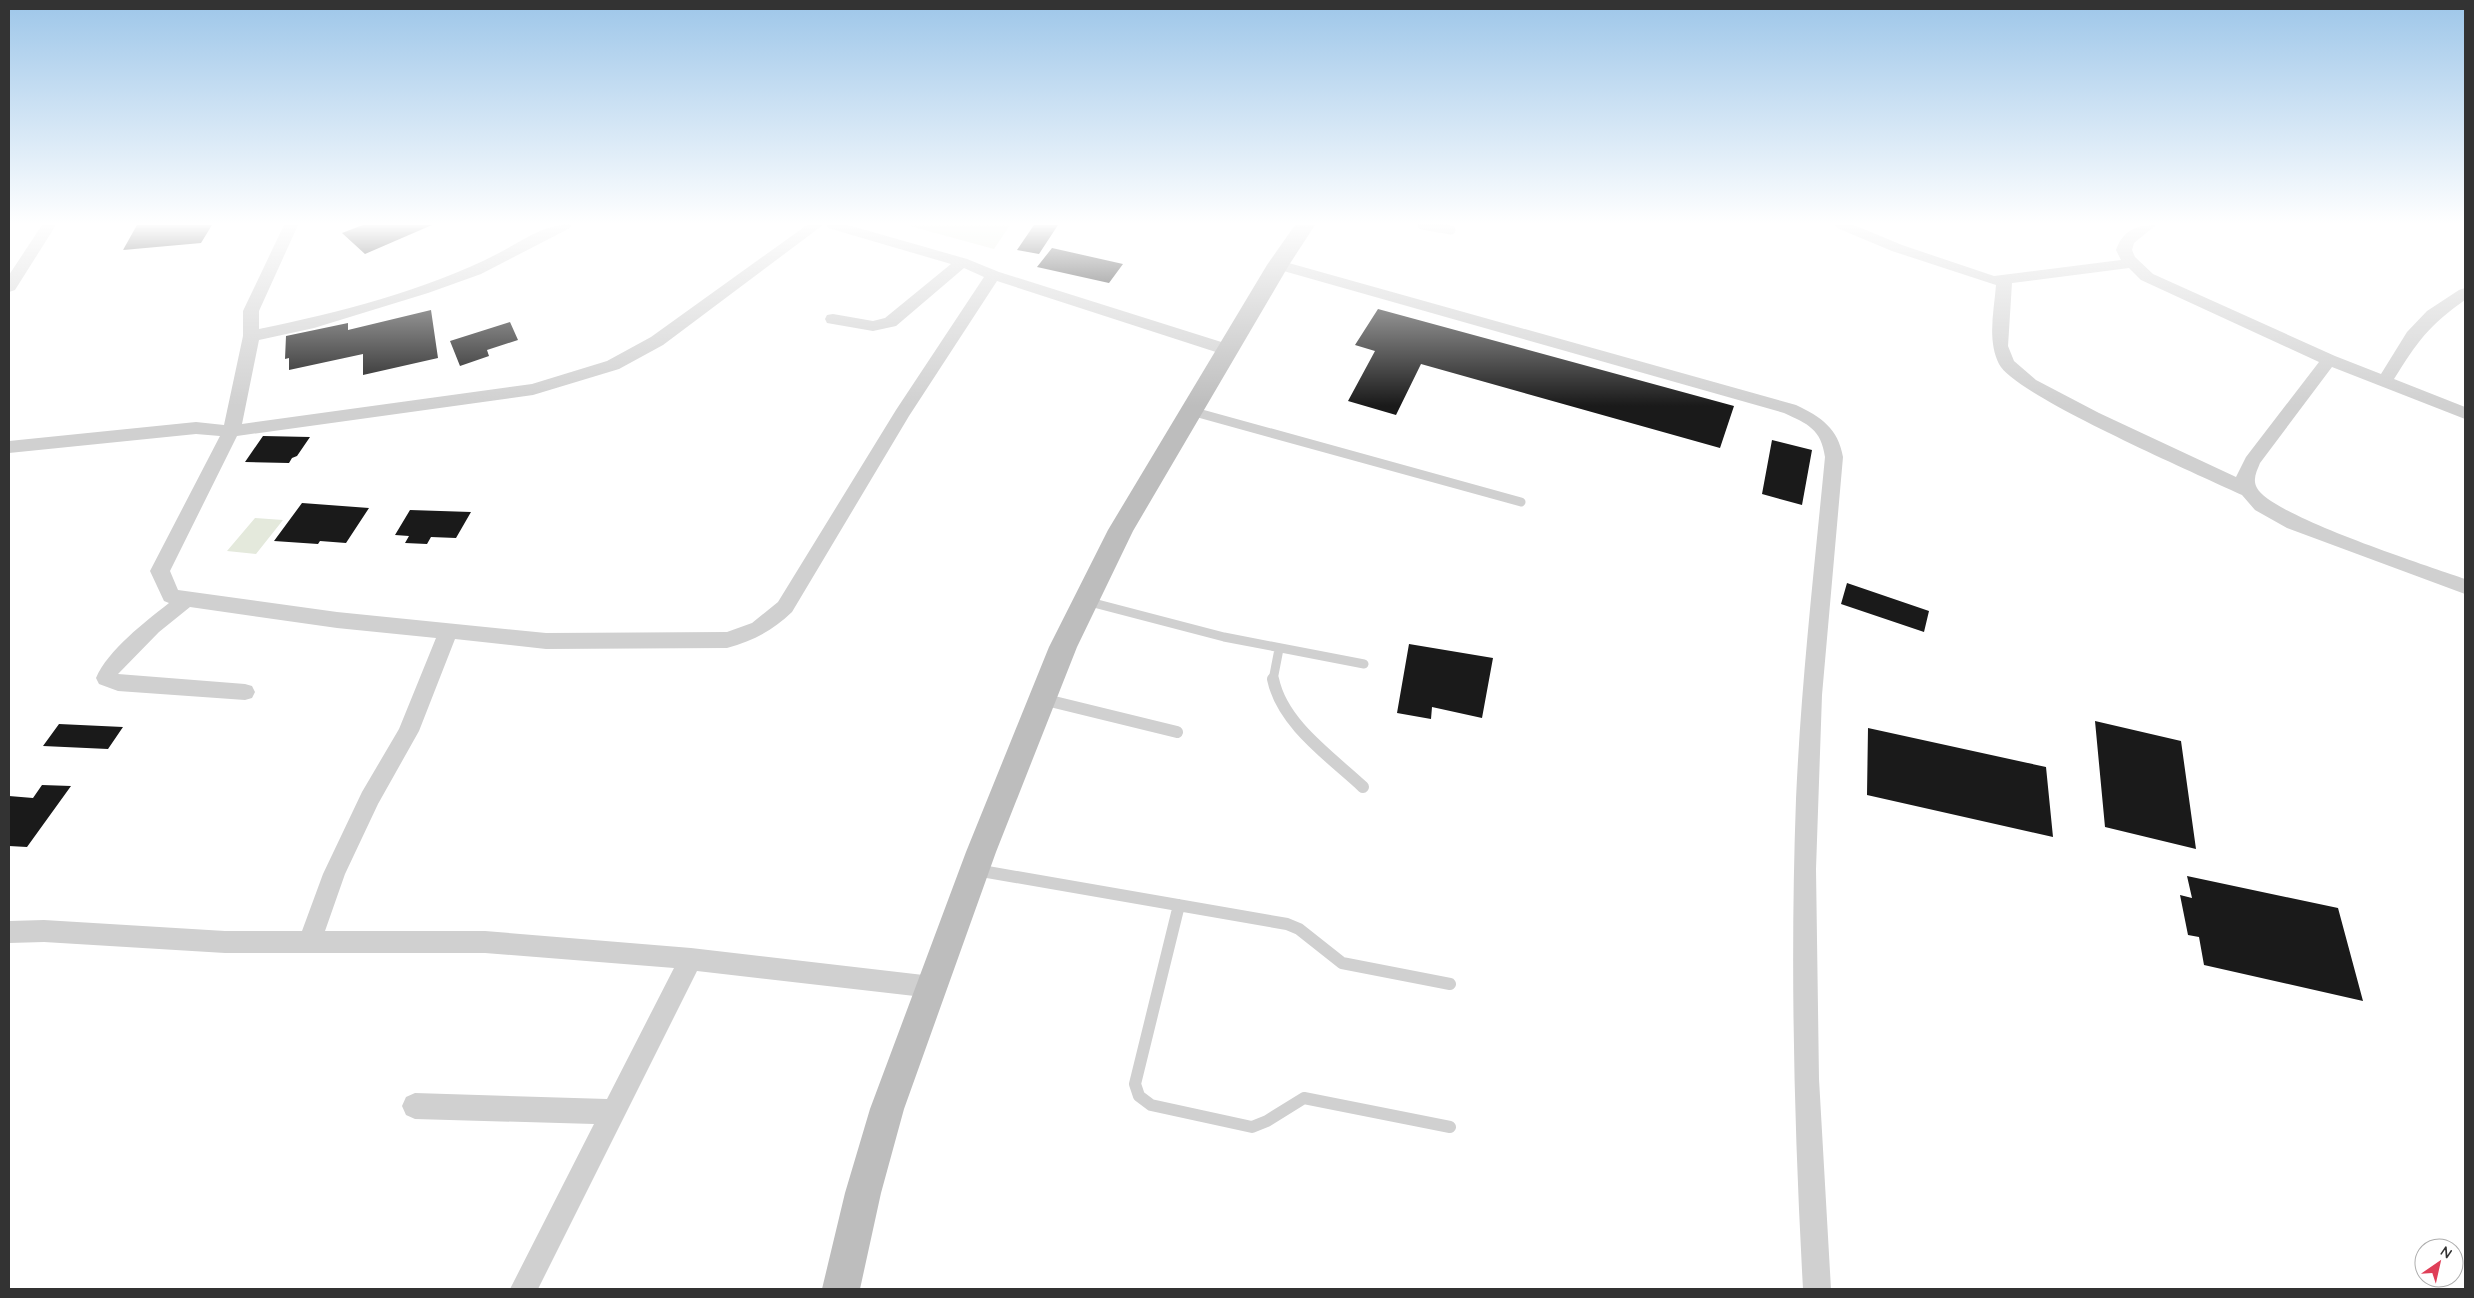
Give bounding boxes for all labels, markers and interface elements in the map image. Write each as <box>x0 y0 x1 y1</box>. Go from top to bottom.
north arrow <box>2414 1238 2464 1288</box>
text: N <box>2437 1242 2456 1263</box>

